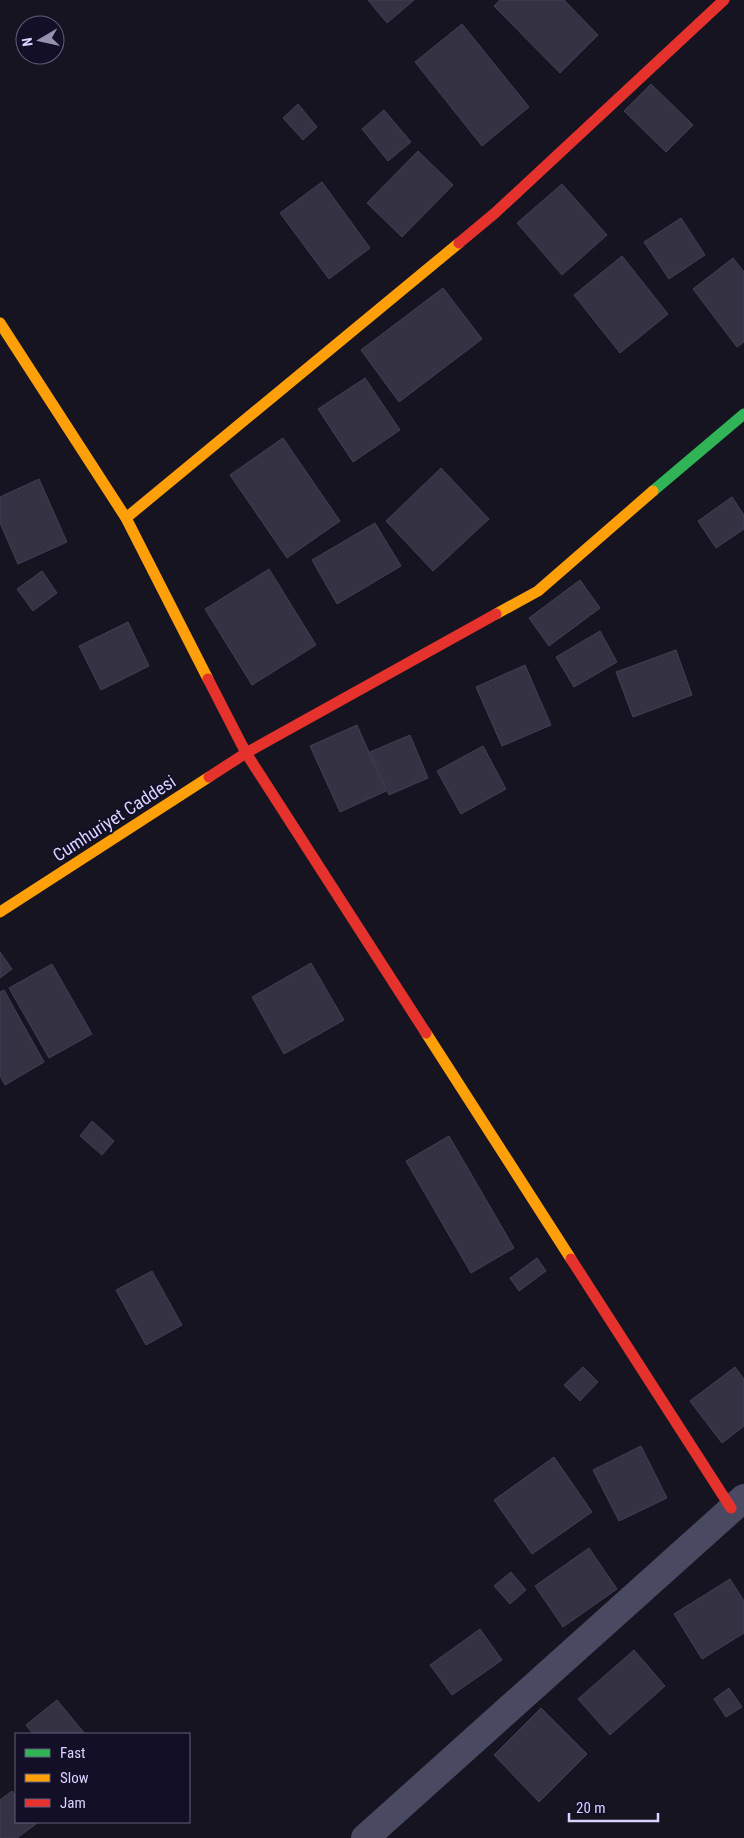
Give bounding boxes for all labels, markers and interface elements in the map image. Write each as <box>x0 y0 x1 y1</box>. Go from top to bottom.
north arrow <box>15 15 65 65</box>
text: N <box>19 37 36 48</box>
street label: Cumhuriyet Caddesi <box>49 770 179 866</box>
legend <box>15 1733 190 1823</box>
text: Fast <box>60 1744 85 1762</box>
text: Slow <box>60 1769 89 1787</box>
scale bar <box>569 1790 658 1822</box>
text: Jam <box>60 1794 86 1812</box>
text: 20 m <box>576 1799 606 1817</box>

